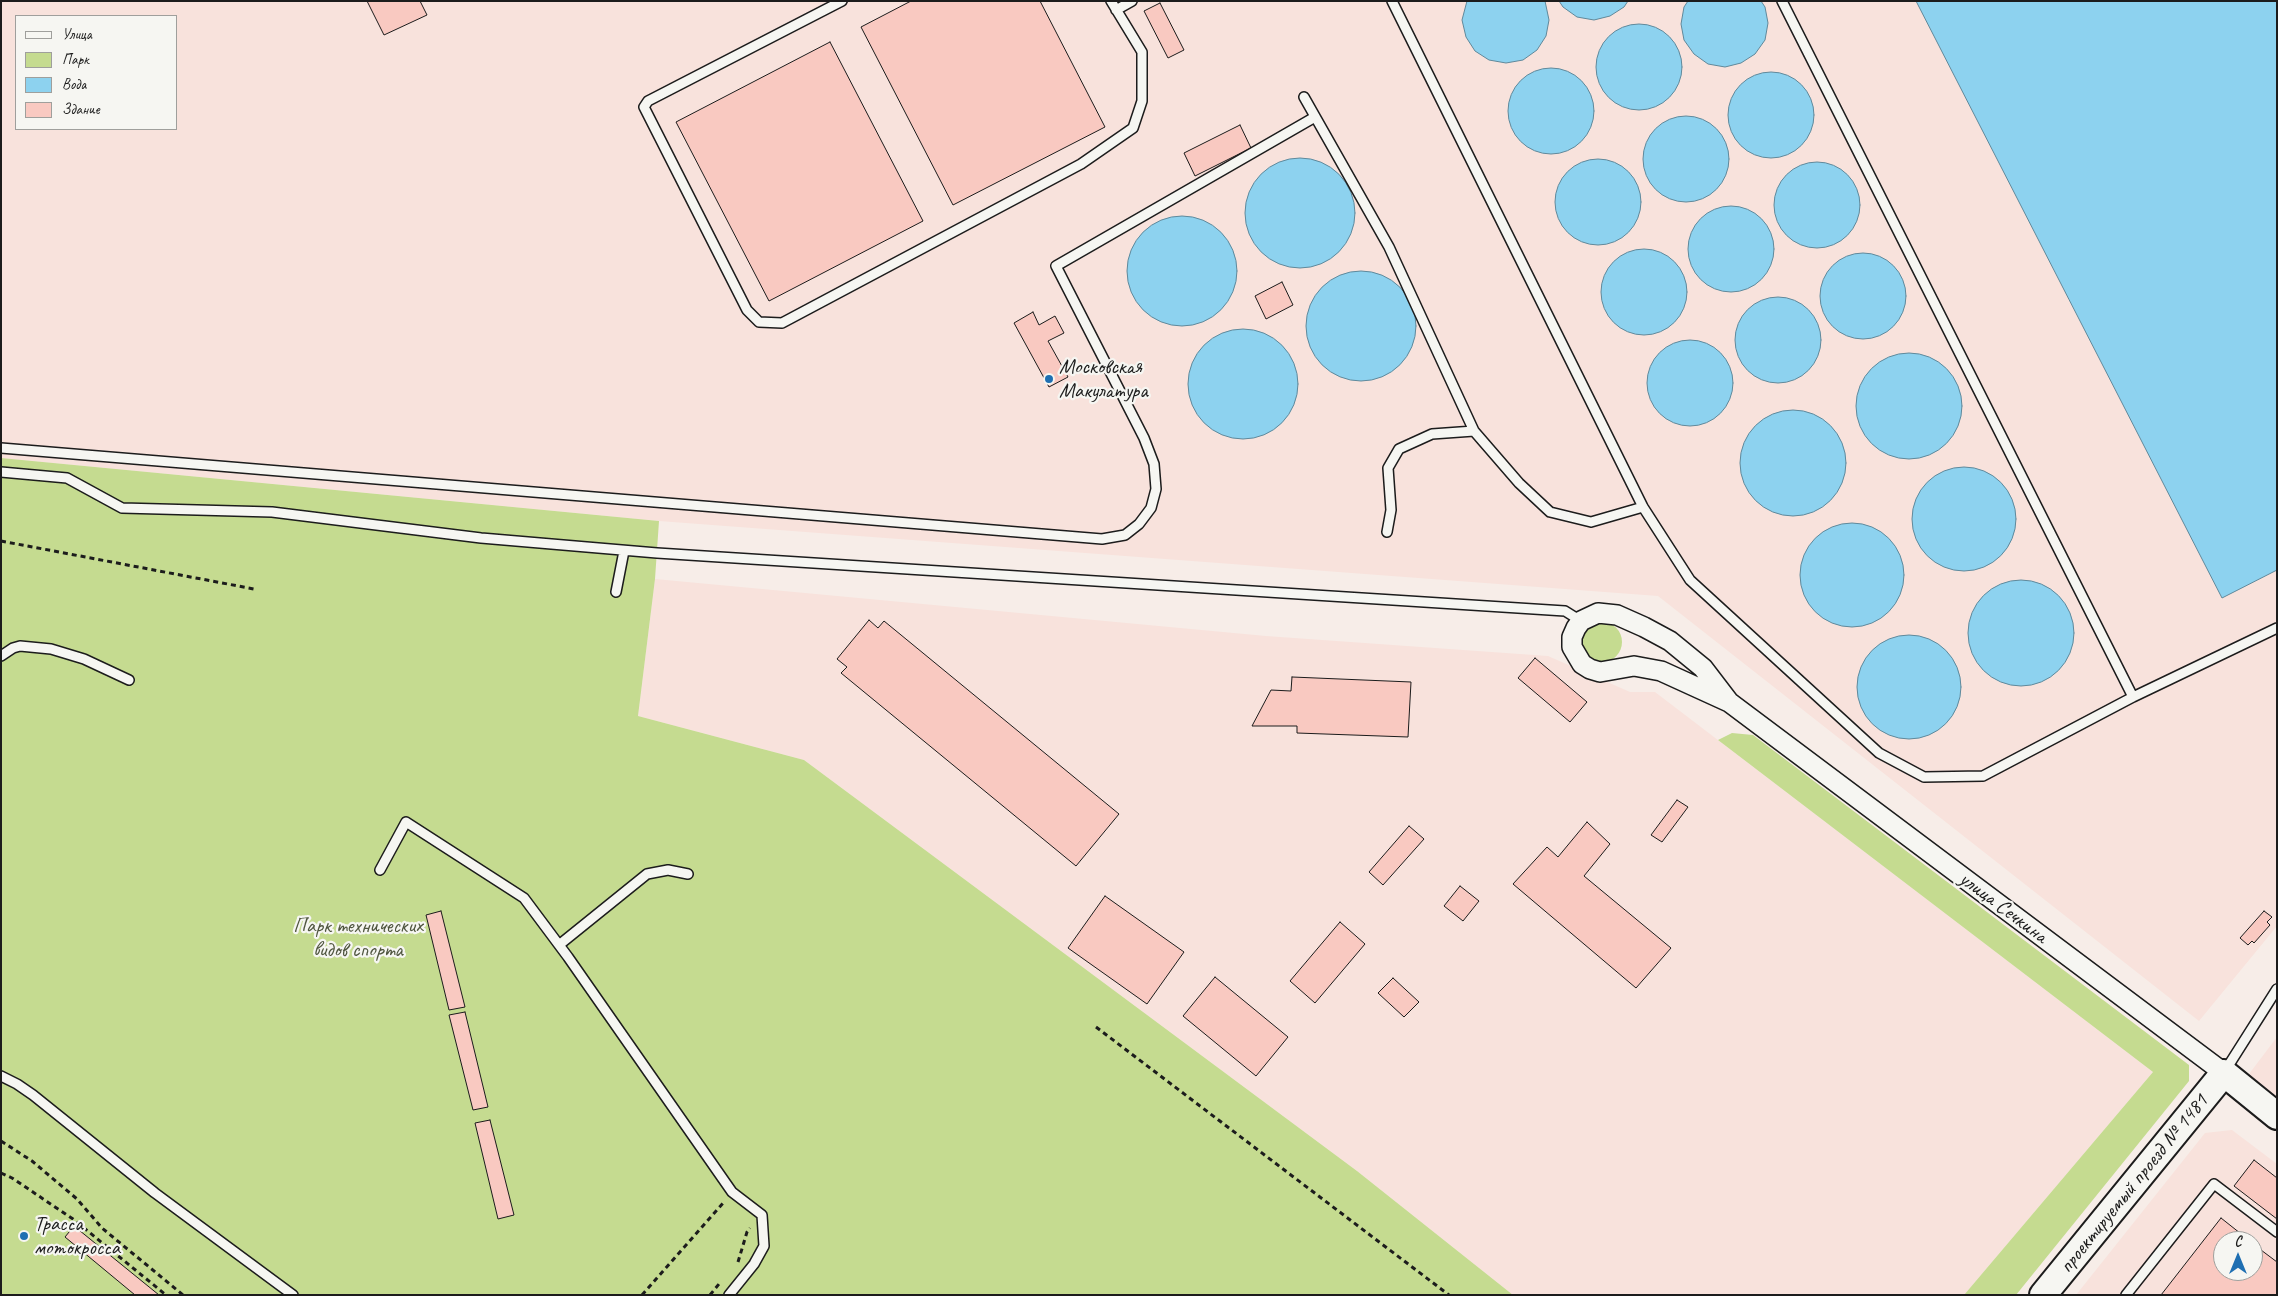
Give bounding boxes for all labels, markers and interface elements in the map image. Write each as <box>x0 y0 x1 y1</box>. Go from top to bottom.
legend <box>15 15 178 130</box>
text: Улица <box>62 25 92 44</box>
text: Парк <box>62 50 89 69</box>
text: Вода <box>62 75 86 94</box>
text: Здание <box>62 100 100 119</box>
place label: Московская Макулатура <box>1059 354 1148 404</box>
marker: Московская Макулатура <box>1043 373 1055 385</box>
street label: улица Сечкина <box>1954 867 2052 949</box>
park label: Парк технических видов спорта <box>293 913 423 963</box>
street label: проектируемый проезд № 1481 <box>2054 1089 2214 1279</box>
place label: Трасса мотокросса <box>34 1211 120 1261</box>
marker: Трасса мотокросса <box>18 1230 30 1242</box>
north arrow <box>2213 1231 2263 1281</box>
text: С <box>2235 1233 2241 1250</box>

